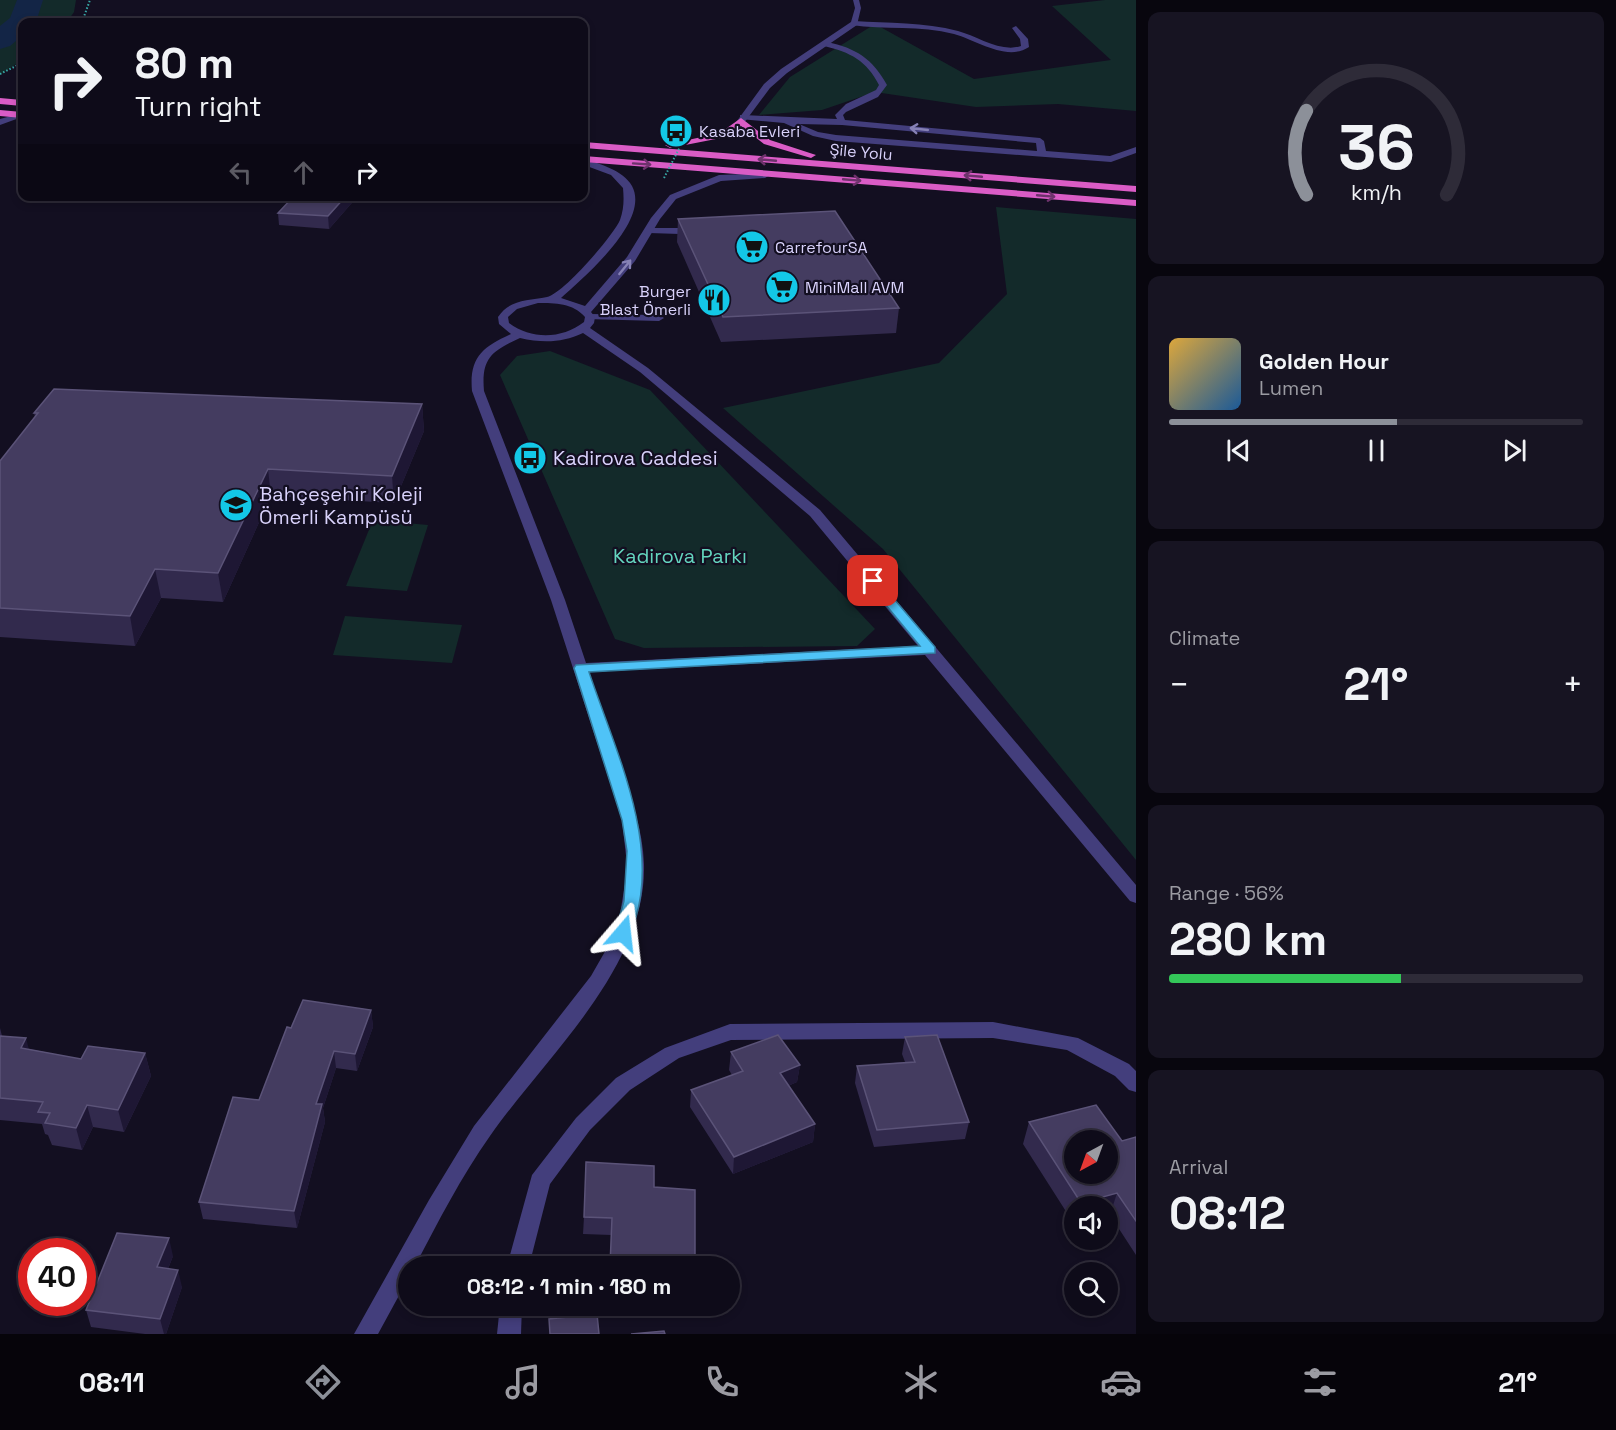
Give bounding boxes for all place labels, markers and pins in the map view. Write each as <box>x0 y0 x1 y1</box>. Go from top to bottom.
bus stop icon: Kasaba Evleri <box>658 113 694 149</box>
place label: Kasaba Evleri <box>699 121 800 142</box>
supermarket icon: CarrefourSA <box>734 229 770 265</box>
place label: CarrefourSA <box>775 237 868 258</box>
supermarket icon: MiniMall AVM <box>764 269 800 305</box>
place label: MiniMall AVM <box>805 277 904 298</box>
place label: Burger Blast Ömerli <box>600 281 691 320</box>
restaurant icon: Burger Blast Ömerli <box>696 282 732 318</box>
bus stop icon: Kadirova Caddesi <box>512 440 548 476</box>
place label: Kadirova Caddesi <box>553 445 718 471</box>
place label: Bahçeşehir Koleji Ömerli Kampüsü <box>259 481 423 530</box>
school or university icon: Bahçeşehir Koleji Ömerli Kampüsü <box>218 487 254 523</box>
pin <box>847 555 898 606</box>

